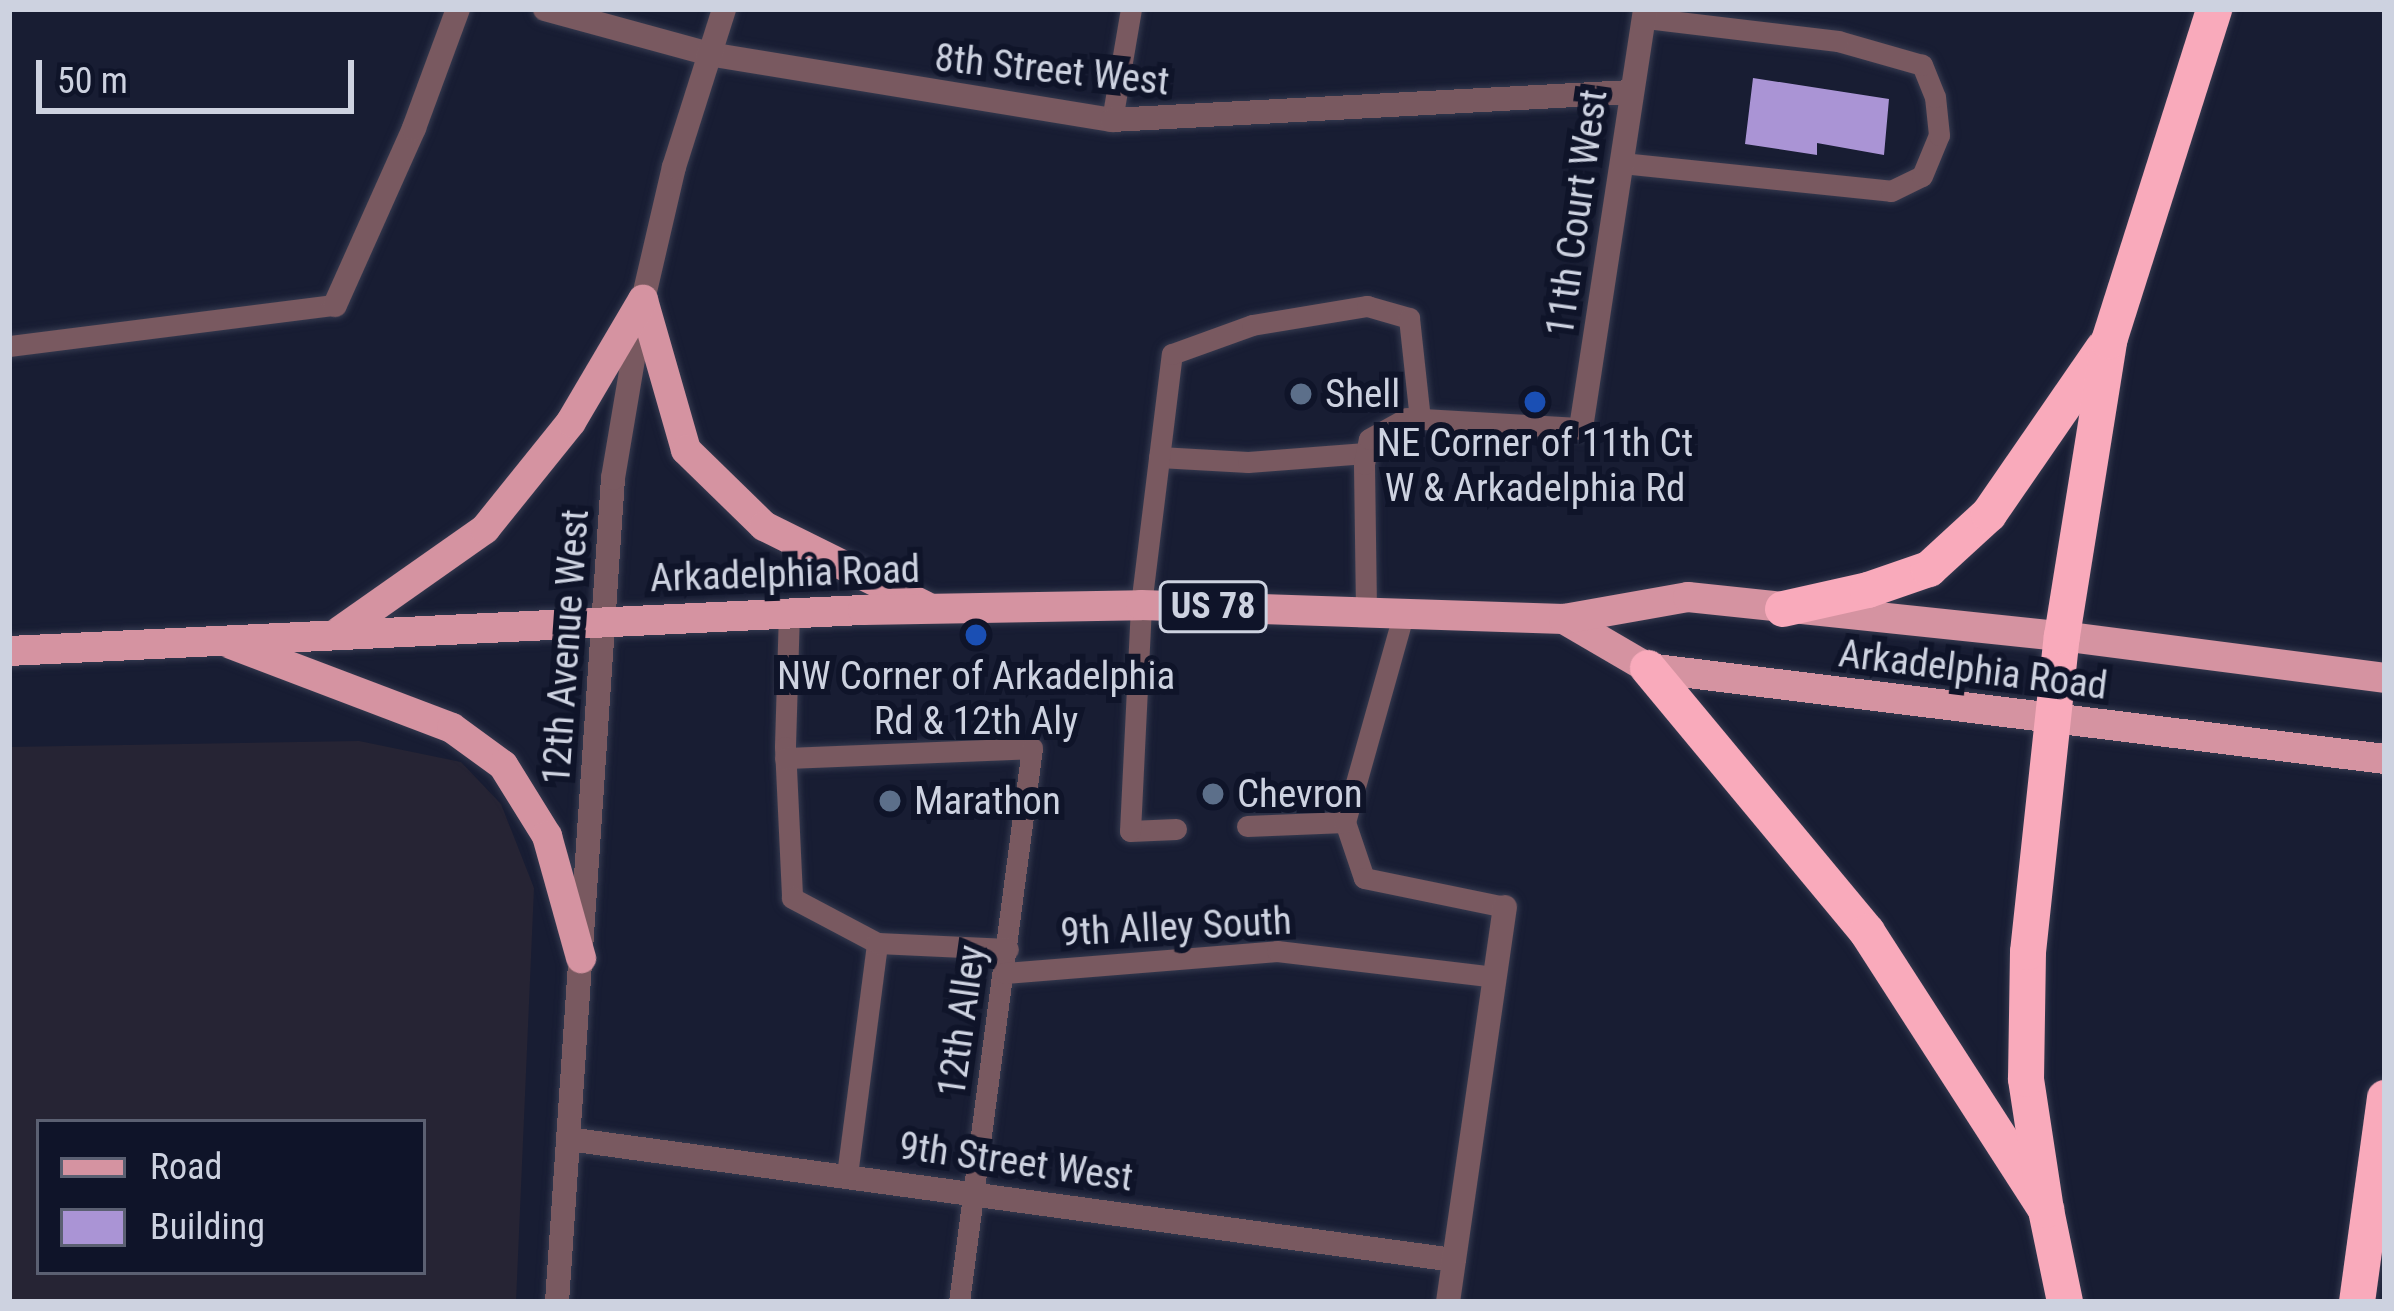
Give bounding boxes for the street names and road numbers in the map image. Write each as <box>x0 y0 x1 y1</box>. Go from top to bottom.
street label: 8th Street West <box>932 34 1172 106</box>
street label: 11th Court West <box>1537 87 1617 339</box>
street label: 12th Avenue West <box>533 508 599 786</box>
street label: Arkadelphia Road <box>649 546 921 602</box>
road number: US 78 <box>1156 577 1270 637</box>
street label: Arkadelphia Road <box>1836 630 2110 710</box>
street label: 9th Alley South <box>1059 898 1293 956</box>
street label: 12th Alley <box>928 942 996 1100</box>
street label: 9th Street West <box>896 1122 1136 1202</box>

